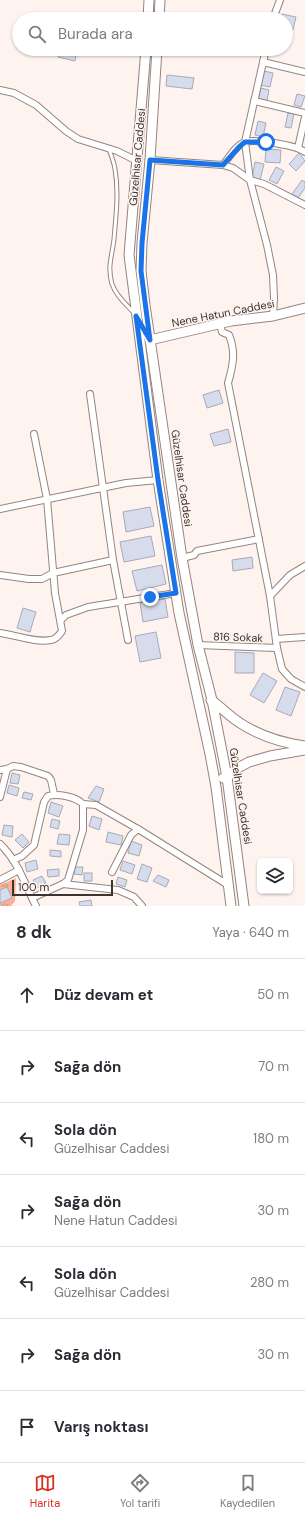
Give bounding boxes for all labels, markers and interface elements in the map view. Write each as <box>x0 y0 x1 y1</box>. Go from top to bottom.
search box <box>12 12 293 56</box>
icon: search <box>26 23 48 45</box>
text: Burada ara <box>58 24 133 44</box>
street label: Güzelhisar Caddesi <box>126 108 148 206</box>
route start <box>257 133 275 151</box>
street label: Nene Hatun Caddesi <box>170 296 276 330</box>
street label: Güzelhisar Caddesi <box>168 429 196 527</box>
route end <box>141 588 159 606</box>
street label: 816 Sokak <box>213 629 264 645</box>
street label: Güzelhisar Caddesi <box>226 747 256 845</box>
map controls <box>257 858 293 894</box>
button: layers <box>257 858 293 894</box>
scale bar <box>12 878 113 897</box>
text: 100 m <box>18 880 49 894</box>
text: 8 dk <box>16 921 52 943</box>
text: Yaya · 640 m <box>212 924 289 941</box>
icon: ahead <box>16 984 38 1006</box>
text: Düz devam et <box>54 985 153 1005</box>
text: 50 m <box>257 986 289 1003</box>
icon: right <box>16 1056 38 1078</box>
text: Sağa dön <box>54 1057 121 1077</box>
text: 70 m <box>258 1058 289 1075</box>
text: Sola dön <box>54 1120 117 1140</box>
icon: left <box>16 1128 38 1150</box>
text: 180 m <box>253 1130 289 1147</box>
text: Güzelhisar Caddesi <box>54 1140 169 1157</box>
text: Sağa dön <box>54 1192 121 1212</box>
icon: right <box>16 1200 38 1222</box>
text: 30 m <box>257 1202 289 1219</box>
text: Nene Hatun Caddesi <box>54 1212 177 1229</box>
text: Sola dön <box>54 1264 117 1284</box>
icon: left <box>16 1272 38 1294</box>
text: 280 m <box>250 1274 289 1291</box>
text: Güzelhisar Caddesi <box>54 1284 169 1301</box>
icon: right <box>16 1344 38 1366</box>
text: Sağa dön <box>54 1345 121 1365</box>
text: 30 m <box>257 1346 289 1363</box>
icon: arrive <box>16 1416 38 1438</box>
text: Varış noktası <box>54 1417 148 1437</box>
tab: Harita <box>30 1472 60 1510</box>
tab: Yol tarifi <box>120 1472 160 1510</box>
tab: Kaydedilen <box>220 1472 275 1510</box>

